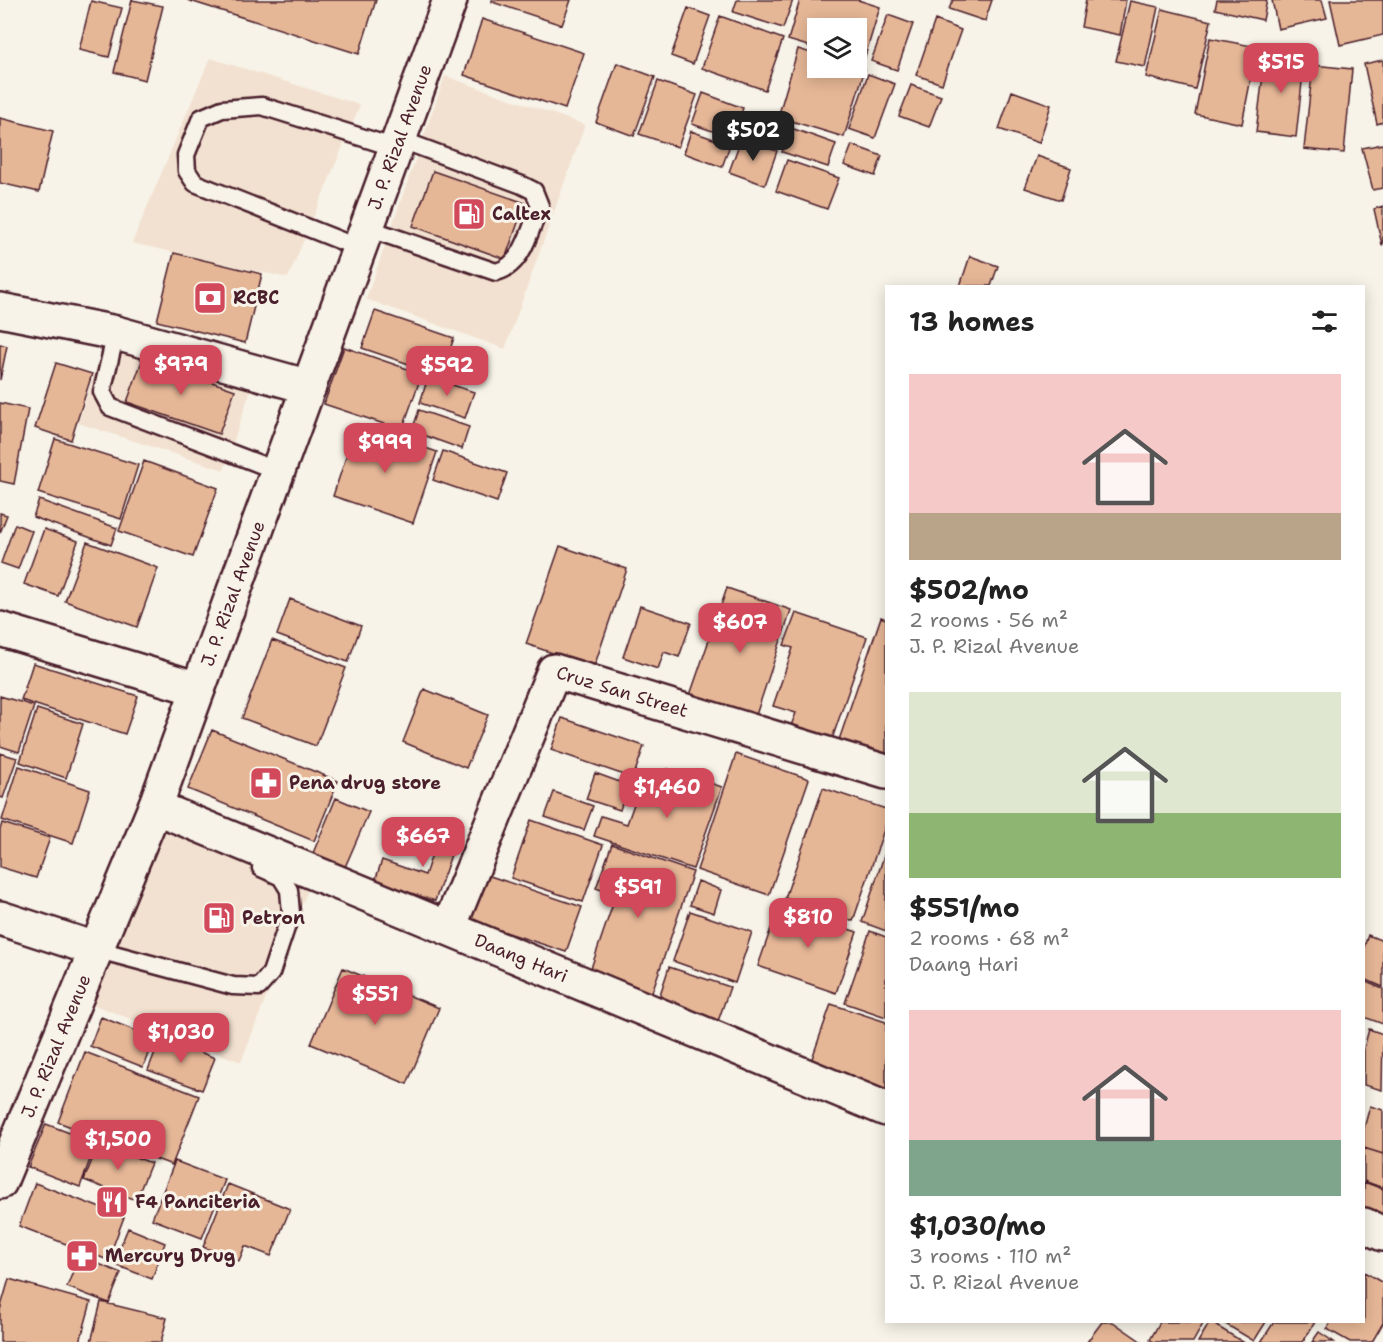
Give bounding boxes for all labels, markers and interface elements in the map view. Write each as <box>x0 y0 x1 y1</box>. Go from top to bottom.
map controls <box>807 18 867 78</box>
button: layers <box>807 18 867 78</box>
pin: $515 <box>1245 43 1317 94</box>
text: $515 <box>1257 49 1305 75</box>
street label: J. P. Rizal Avenue <box>362 61 437 213</box>
pin: $502 <box>717 111 789 162</box>
text: $502 <box>726 117 780 143</box>
fuel station icon: Caltex <box>451 196 487 232</box>
place label: Caltex <box>492 202 551 226</box>
bank icon: RCBC <box>192 280 228 316</box>
place label: RCBC <box>233 286 279 310</box>
text: 13 homes <box>909 304 1035 339</box>
icon: filters <box>1308 305 1341 338</box>
pin: $979 <box>145 345 217 396</box>
pin: $592 <box>411 346 483 397</box>
text: $979 <box>154 351 208 377</box>
text: $592 <box>420 352 474 378</box>
icon: home <box>1071 413 1179 521</box>
pin: $999 <box>349 423 421 474</box>
text: $999 <box>358 429 412 455</box>
street label: J. P. Rizal Avenue <box>195 517 271 670</box>
text: $502/mo <box>909 572 1029 607</box>
pin: $607 <box>704 603 776 654</box>
text: 2 rooms · 56 m² <box>909 607 1068 633</box>
text: $607 <box>712 609 768 635</box>
text: J. P. Rizal Avenue <box>909 633 1079 659</box>
street label: Cruz San Street <box>553 660 691 723</box>
icon: home <box>1071 731 1179 839</box>
pharmacy icon: Pena drug store <box>248 765 284 801</box>
pin: $1,460 <box>618 768 716 819</box>
place label: Pena drug store <box>289 771 441 795</box>
text: $1,460 <box>633 774 701 800</box>
pin: $667 <box>387 817 459 868</box>
text: $667 <box>396 823 450 849</box>
pin: $591 <box>602 868 674 919</box>
text: $591 <box>614 874 662 900</box>
text: $551/mo <box>909 890 1020 925</box>
pin: $810 <box>772 898 844 949</box>
fuel station icon: Petron <box>201 900 237 936</box>
text: $810 <box>783 904 833 930</box>
place label: Petron <box>242 906 305 930</box>
text: 2 rooms · 68 m² <box>909 925 1069 951</box>
street label: Daang Hari <box>471 928 571 988</box>
text: Daang Hari <box>909 951 1019 977</box>
street label: J. P. Rizal Avenue <box>16 971 97 1122</box>
pin: $551 <box>339 975 411 1026</box>
text: $551 <box>352 981 399 1007</box>
pin: $1,030 <box>132 1013 230 1064</box>
text: $1,030 <box>147 1019 215 1045</box>
icon: home <box>1071 1049 1179 1157</box>
pin: $1,500 <box>69 1120 167 1171</box>
text: $1,500 <box>84 1126 152 1152</box>
restaurant icon: F4 Panciteria <box>94 1184 130 1220</box>
place label: F4 Panciteria <box>135 1190 261 1214</box>
text: $1,030/mo <box>909 1208 1046 1243</box>
pharmacy icon: Mercury Drug <box>64 1238 100 1274</box>
text: 3 rooms · 110 m² <box>909 1243 1072 1269</box>
place label: Mercury Drug <box>105 1244 236 1268</box>
text: J. P. Rizal Avenue <box>909 1269 1079 1295</box>

